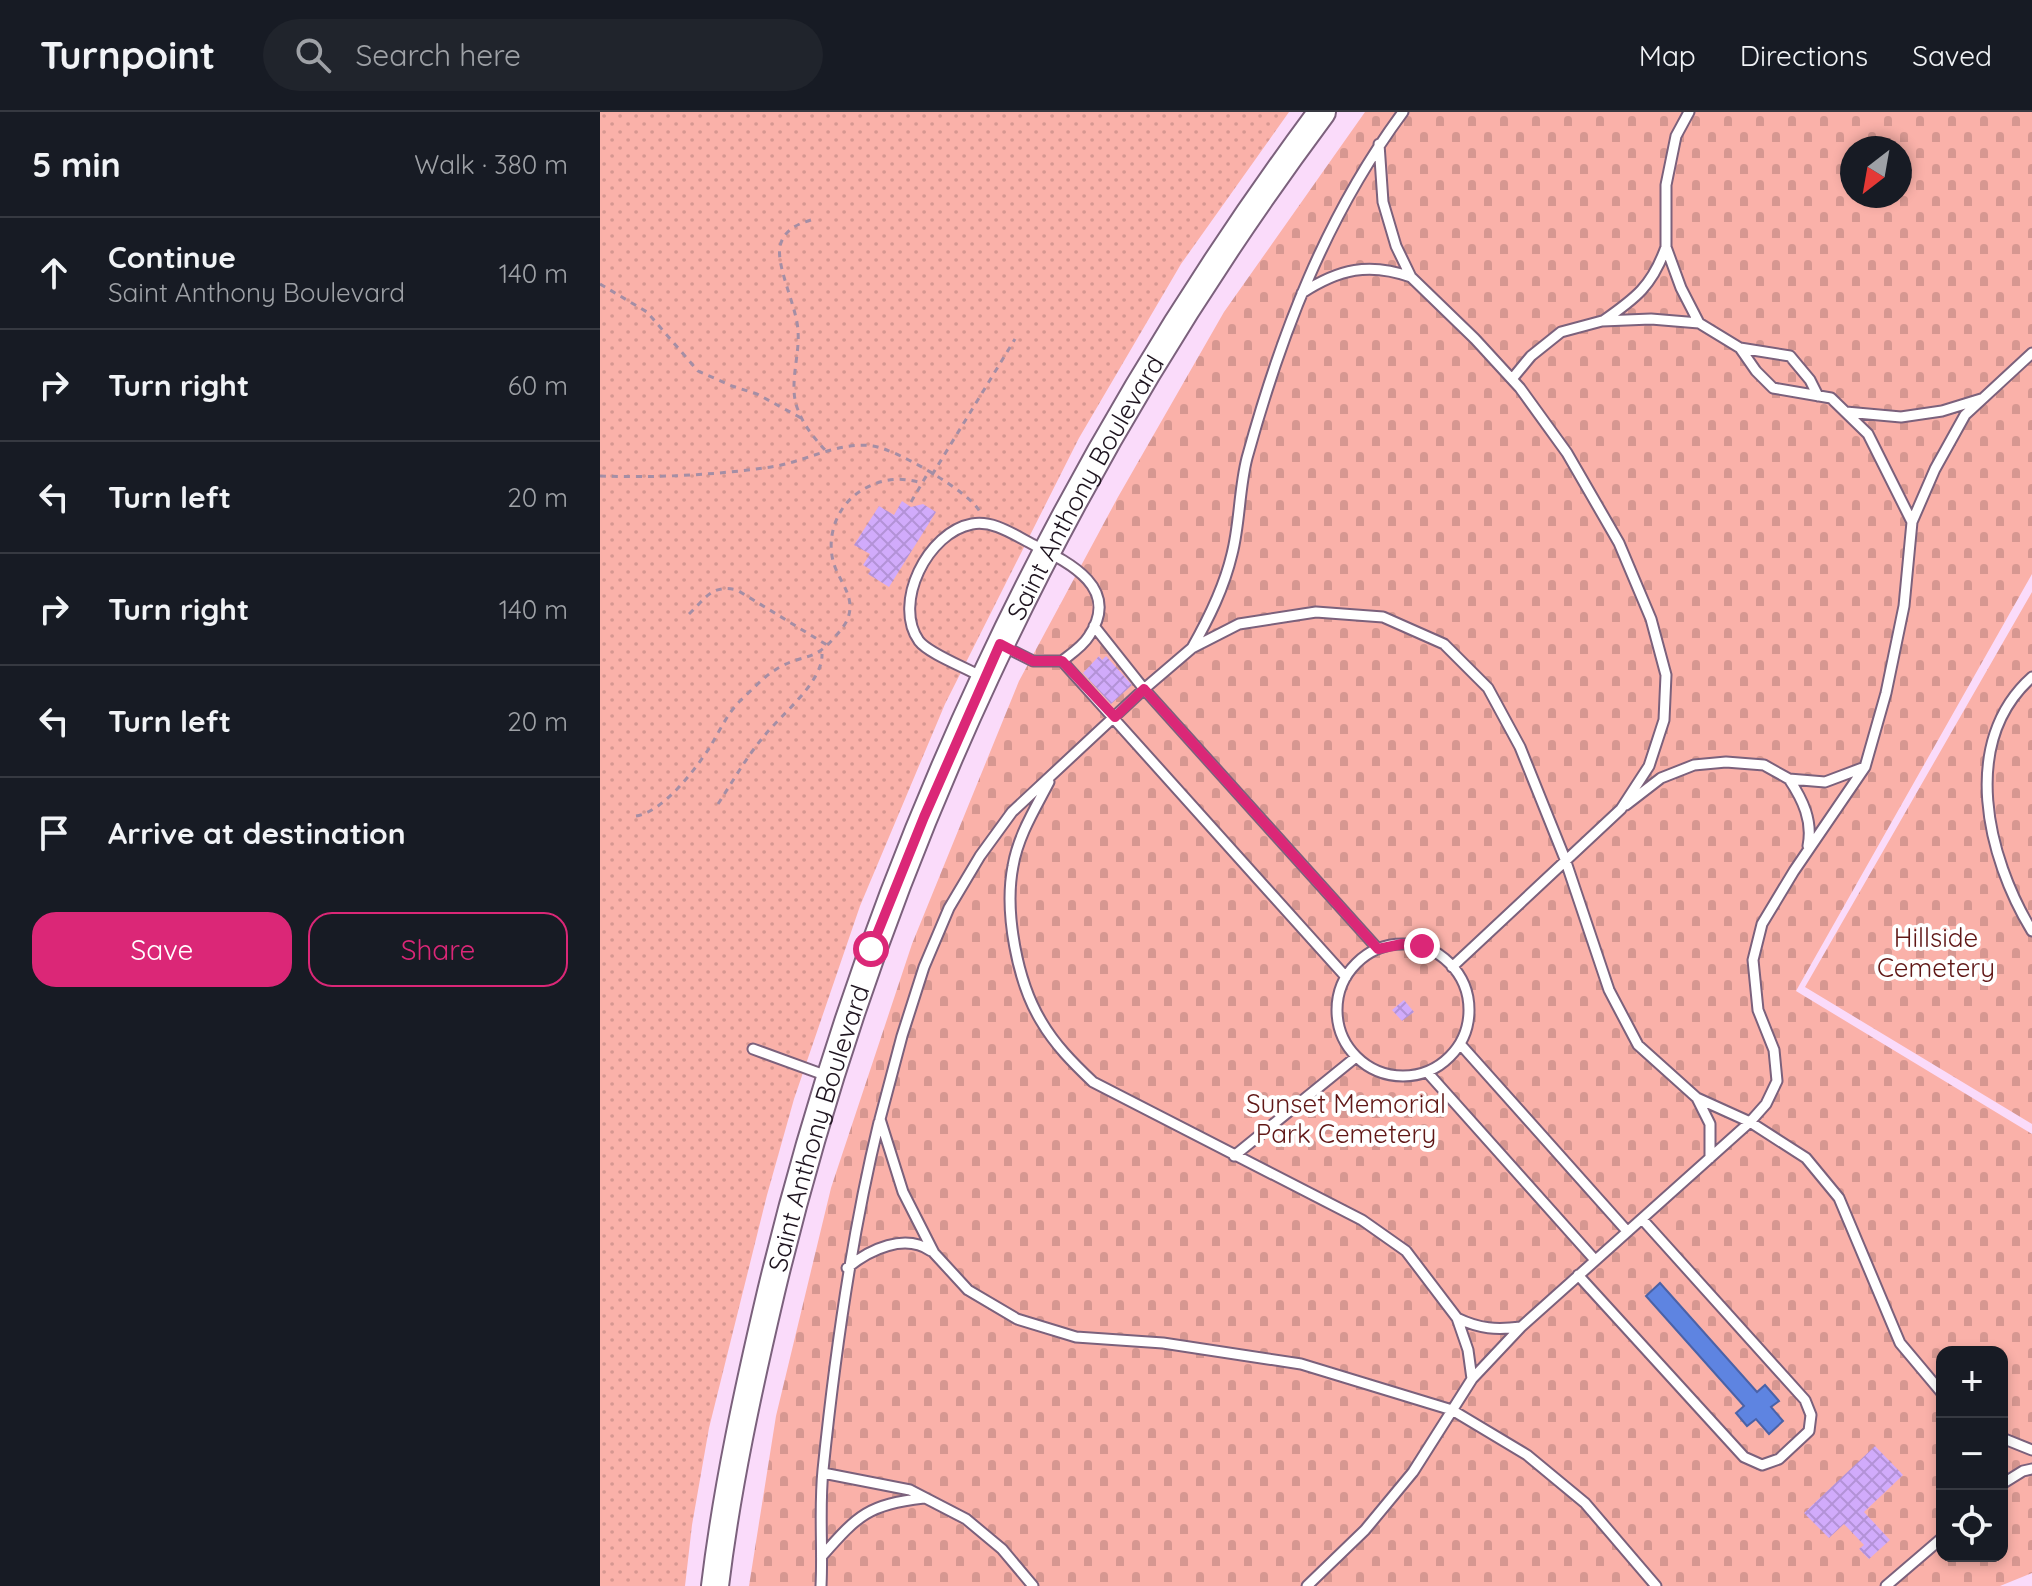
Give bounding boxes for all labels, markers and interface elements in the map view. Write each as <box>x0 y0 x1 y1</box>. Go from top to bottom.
search box <box>263 19 823 91</box>
text: Turnpoint <box>40 31 215 79</box>
icon: search <box>291 33 335 77</box>
text: Search here <box>355 36 521 74</box>
text: Map <box>1639 38 1696 73</box>
text: Directions <box>1740 38 1868 73</box>
text: Saved <box>1912 38 1992 73</box>
north arrow <box>1840 136 1912 208</box>
text: 5 min <box>32 143 121 186</box>
text: Walk · 380 m <box>414 148 568 181</box>
text: Continue <box>108 238 236 276</box>
icon: ahead <box>32 251 76 295</box>
text: 140 m <box>499 257 568 290</box>
text: Saint Anthony Boulevard <box>108 276 405 309</box>
street label: Saint Anthony Boulevard <box>999 349 1171 625</box>
icon: right <box>32 363 76 407</box>
text: Turn right <box>108 366 249 404</box>
text: 60 m <box>508 369 568 402</box>
icon: left <box>32 475 76 519</box>
text: Turn left <box>108 478 231 516</box>
text: 20 m <box>507 481 568 514</box>
icon: right <box>32 587 76 631</box>
text: Turn right <box>108 590 249 628</box>
text: 140 m <box>499 593 568 626</box>
icon: left <box>32 699 76 743</box>
text: Turn left <box>108 702 231 740</box>
text: 20 m <box>507 705 568 738</box>
icon: arrive <box>32 811 76 855</box>
text: Arrive at destination <box>108 814 406 852</box>
button: Save <box>32 912 292 987</box>
button: Share <box>308 912 568 987</box>
park label: Hillside Cemetery <box>1877 921 1995 984</box>
route end <box>1404 928 1440 964</box>
route start <box>853 931 889 967</box>
street label: Saint Anthony Boulevard <box>760 980 876 1275</box>
park label: Sunset Memorial Park Cemetery <box>1246 1087 1446 1150</box>
map controls <box>1936 1346 2008 1562</box>
button: + <box>1936 1346 2008 1418</box>
button: − <box>1936 1418 2008 1490</box>
button: locate <box>1936 1490 2008 1562</box>

